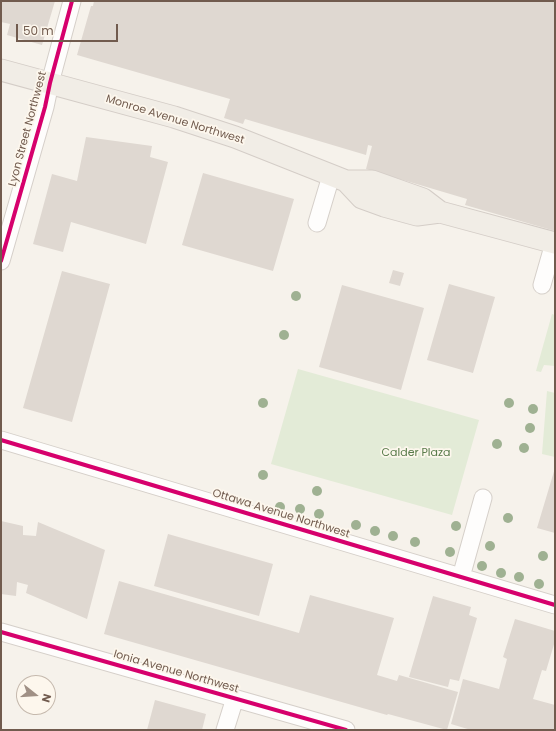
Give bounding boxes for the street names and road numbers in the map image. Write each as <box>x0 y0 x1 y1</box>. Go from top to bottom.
street label: Lyon Street Northwest <box>6 70 50 188</box>
street label: Monroe Avenue Northwest <box>104 93 246 147</box>
street label: Ottawa Avenue Northwest <box>211 487 351 541</box>
street label: Ionia Avenue Northwest <box>112 648 240 696</box>

